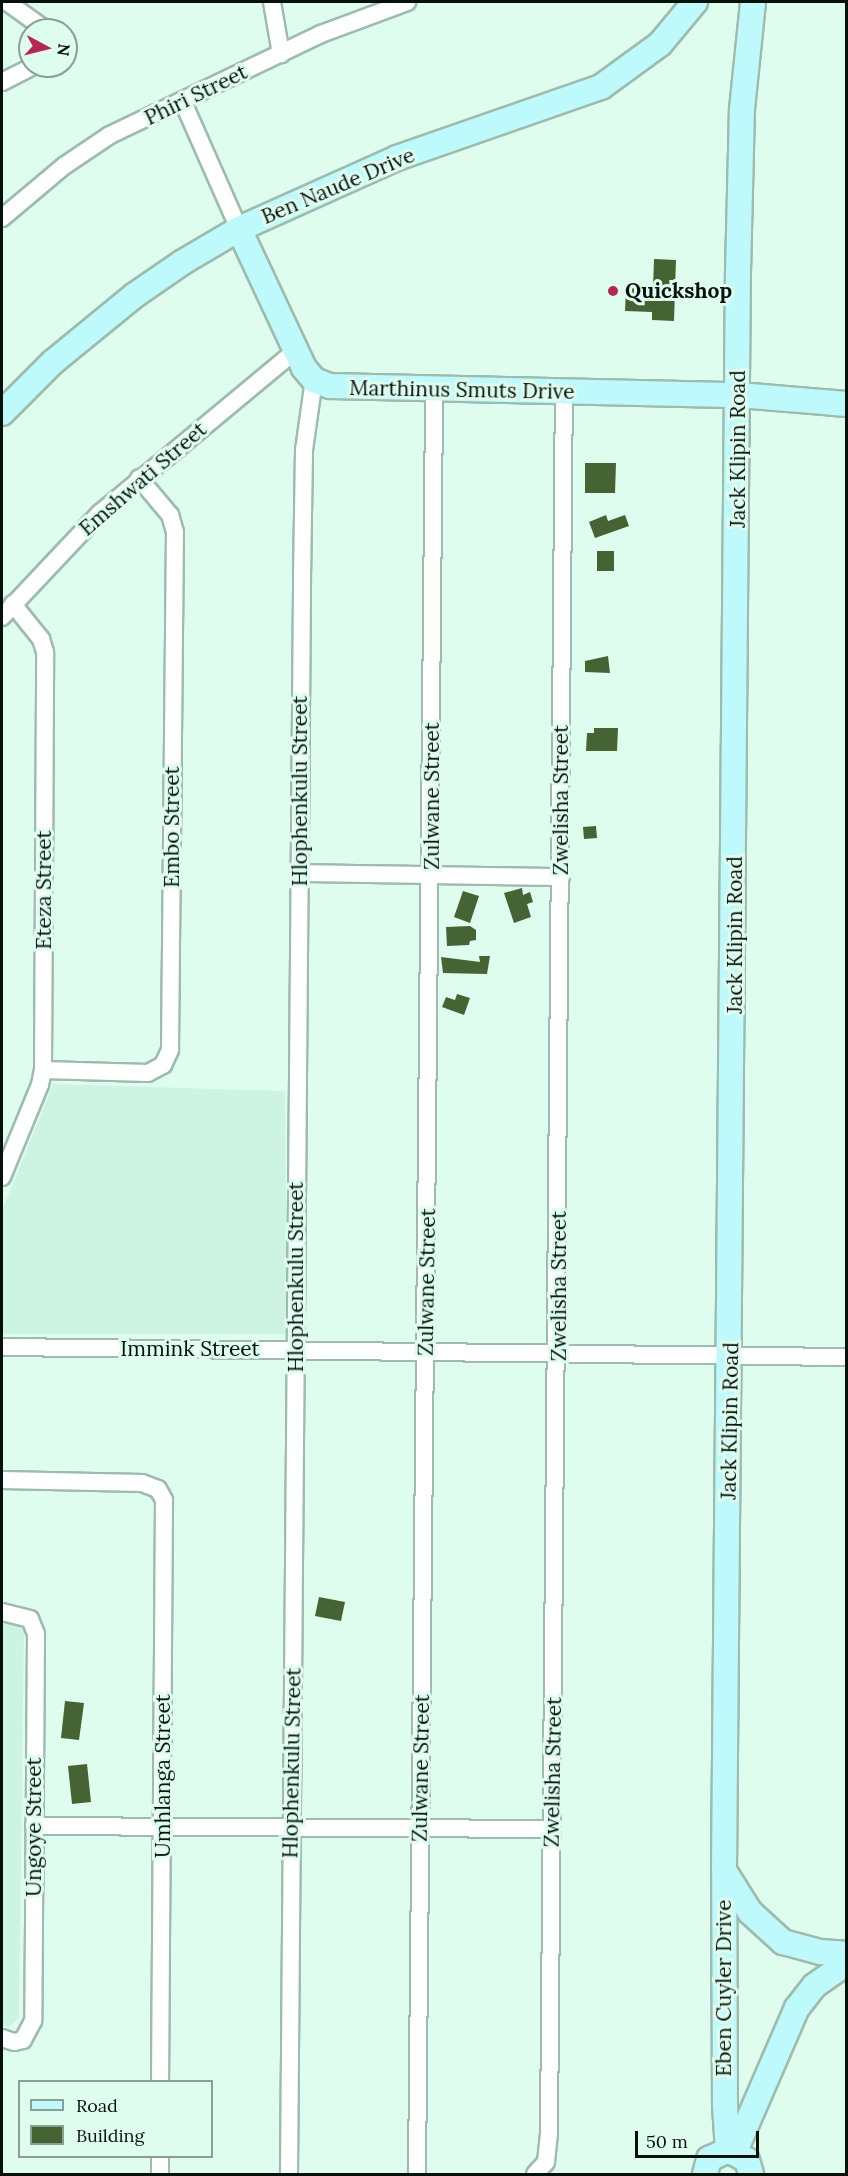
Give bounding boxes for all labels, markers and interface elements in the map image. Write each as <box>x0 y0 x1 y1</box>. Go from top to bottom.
north arrow <box>18 18 78 78</box>
text: N <box>53 43 75 57</box>
street label: Phiri Street <box>141 59 251 131</box>
street label: Ben Naude Drive <box>258 142 418 230</box>
place label: Quickshop <box>625 278 732 304</box>
marker: Quickshop <box>606 284 620 298</box>
street label: Jack Klipin Road <box>725 370 751 528</box>
street label: Marthinus Smuts Drive <box>349 375 575 405</box>
street label: Emshwati Street <box>74 417 212 541</box>
street label: Hlophenkulu Street <box>287 696 313 886</box>
street label: Zulwane Street <box>419 722 445 870</box>
street label: Zwelisha Street <box>548 725 574 875</box>
street label: Embo Street <box>159 766 185 888</box>
street label: Eteza Street <box>31 830 57 950</box>
street label: Jack Klipin Road <box>722 856 748 1014</box>
street label: Hlophenkulu Street <box>283 1182 309 1372</box>
street label: Zulwane Street <box>413 1208 441 1356</box>
street label: Zwelisha Street <box>546 1211 572 1361</box>
street label: Immink Street <box>120 1336 260 1362</box>
street label: Jack Klipin Road <box>716 1342 744 1500</box>
street label: Hlophenkulu Street <box>278 1667 306 1859</box>
street label: Umhlanga Street <box>150 1694 176 1858</box>
street label: Zulwane Street <box>407 1694 435 1842</box>
street label: Zwelisha Street <box>539 1697 567 1847</box>
street label: Ungoye Street <box>21 1757 47 1897</box>
street label: Eben Cuyler Drive <box>711 1899 737 2077</box>
legend <box>18 2080 213 2158</box>
text: Road <box>76 2094 118 2117</box>
scale bar <box>638 2119 762 2157</box>
text: Building <box>76 2124 144 2147</box>
text: 50 m <box>646 2130 688 2153</box>

